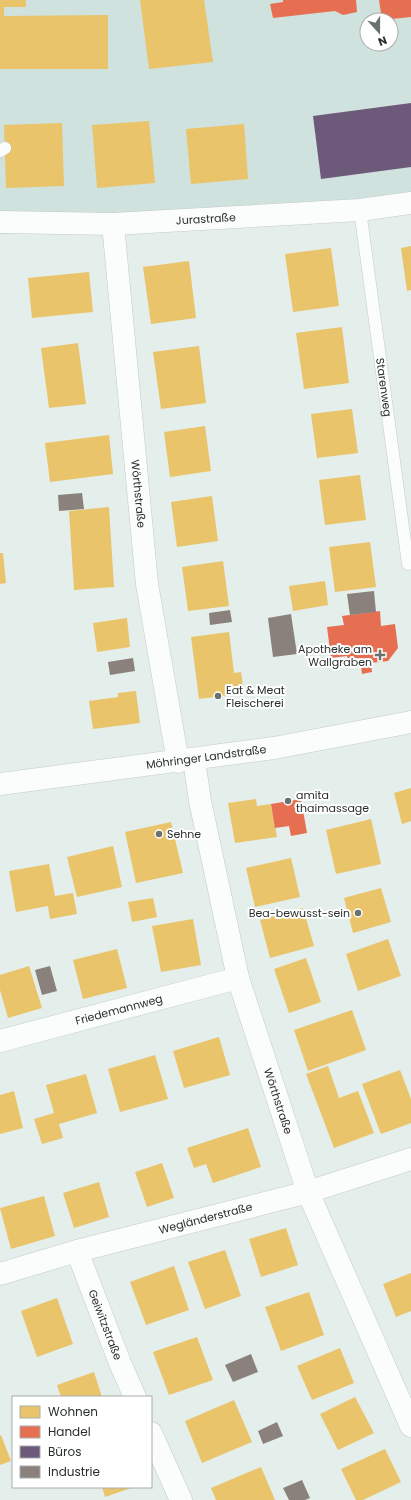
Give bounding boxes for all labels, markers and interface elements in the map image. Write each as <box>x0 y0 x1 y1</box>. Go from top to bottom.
north arrow <box>359 12 399 52</box>
text: N <box>376 32 389 50</box>
street label: Jurastraße <box>175 209 236 228</box>
street label: Starenweg <box>372 357 396 418</box>
street label: Wörthstraße <box>127 459 150 529</box>
place label: Apotheke am Wallgraben <box>298 641 372 670</box>
marker: Apotheke am Wallgraben <box>375 650 385 660</box>
place label: Eat & Meat Fleischerei <box>226 682 285 711</box>
marker: Eat & Meat Fleischerei <box>213 691 223 701</box>
street label: Möhringer Landstraße <box>145 741 267 773</box>
place label: amita thaimassage <box>296 787 369 816</box>
marker: amita thaimassage <box>283 796 293 806</box>
place label: Sehne <box>167 826 201 842</box>
marker: Sehne <box>154 829 164 839</box>
place label: Bea-bewusst-sein <box>249 905 350 921</box>
marker: Bea-bewusst-sein <box>353 908 363 918</box>
street label: Friedemannweg <box>74 990 164 1029</box>
street label: Wörthstraße <box>260 1066 297 1136</box>
street label: Wegländerstraße <box>157 1198 254 1238</box>
street label: Geiwitzstraße <box>84 1287 126 1363</box>
legend <box>12 1396 152 1488</box>
text: Wohnen <box>48 1403 98 1420</box>
text: Handel <box>48 1423 91 1440</box>
text: Büros <box>48 1443 81 1460</box>
text: Industrie <box>48 1463 100 1480</box>

